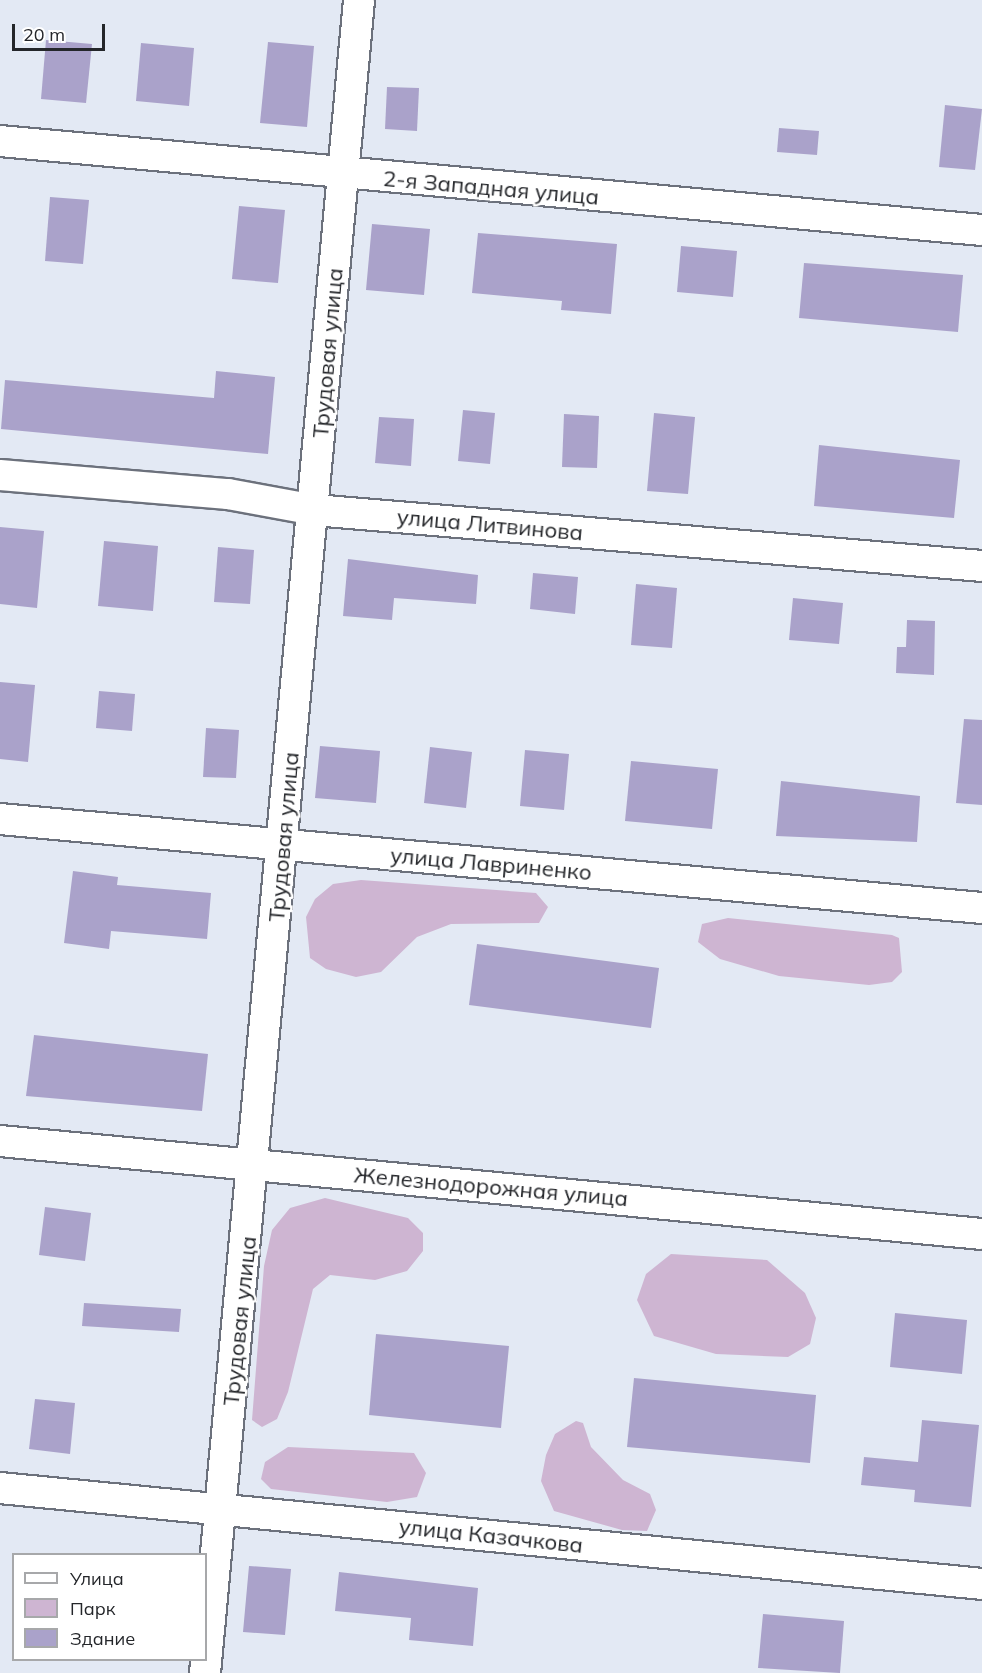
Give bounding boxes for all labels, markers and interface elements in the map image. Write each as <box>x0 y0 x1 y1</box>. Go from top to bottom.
scale bar <box>15 12 108 50</box>
text: 20 m <box>23 23 65 46</box>
street label: 2-я Западная улица <box>382 165 600 211</box>
street label: Трудовая улица <box>307 267 349 439</box>
street label: улица Литвинова <box>396 504 584 546</box>
street label: Трудовая улица <box>263 751 305 923</box>
street label: улица Лавриненко <box>389 842 593 886</box>
street label: Железнодорожная улица <box>353 1162 629 1212</box>
street label: Трудовая улица <box>218 1235 262 1407</box>
street label: улица Казачкова <box>398 1513 584 1559</box>
legend <box>12 1553 207 1661</box>
text: Улица <box>70 1567 124 1590</box>
text: Парк <box>70 1597 115 1620</box>
text: Здание <box>70 1627 135 1650</box>

